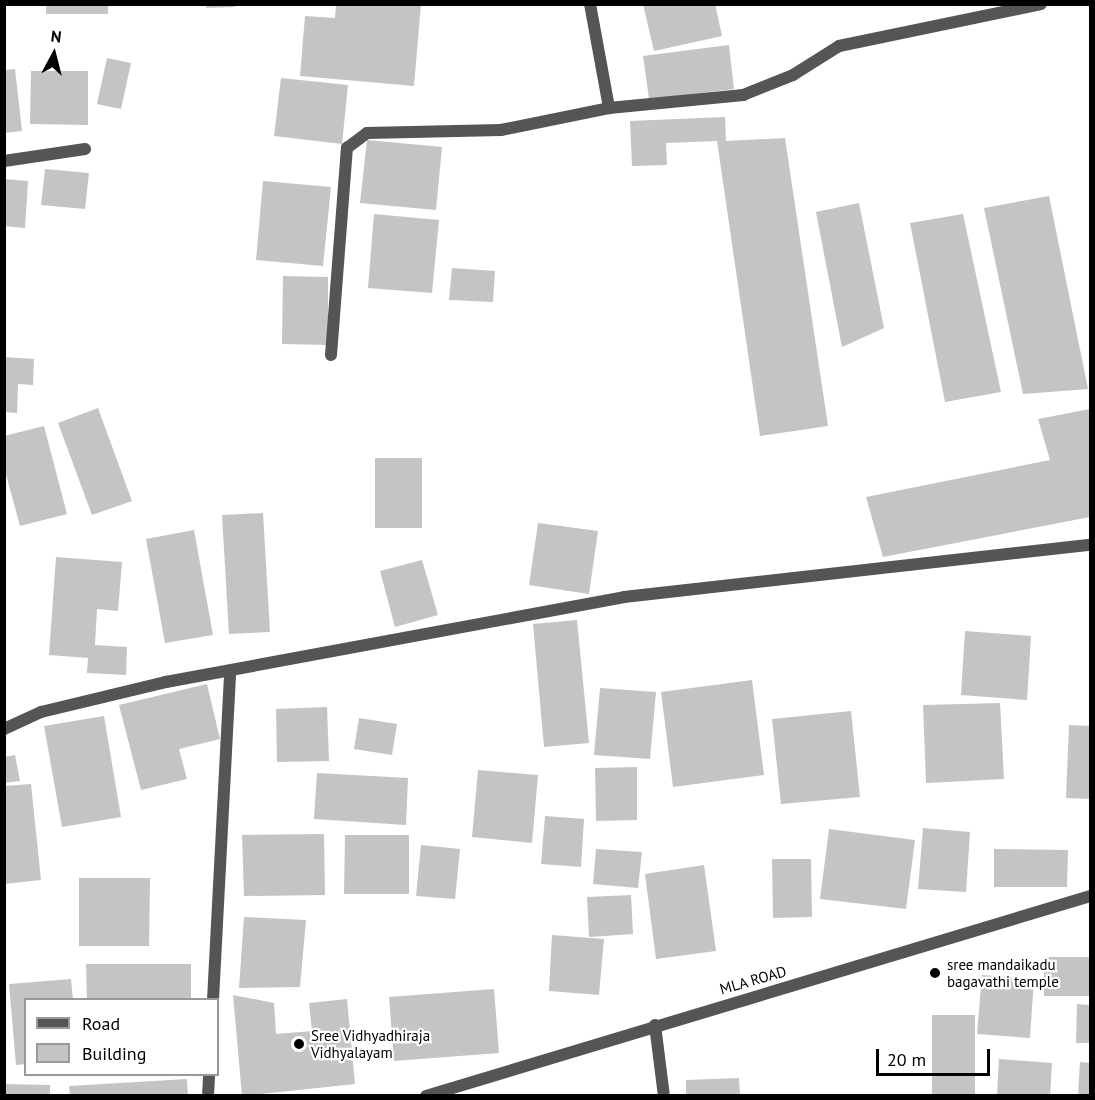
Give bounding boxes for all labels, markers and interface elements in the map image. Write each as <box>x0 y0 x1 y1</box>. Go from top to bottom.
north arrow <box>24 24 84 84</box>
text: N <box>50 26 63 47</box>
place label: sree mandaikadu bagavathi temple <box>947 955 1059 990</box>
street label: MLA ROAD <box>717 962 789 998</box>
marker: sree mandaikadu bagavathi temple <box>928 966 942 980</box>
legend <box>24 998 219 1076</box>
text: Road <box>82 1012 120 1035</box>
place label: Sree Vidhyadhiraja Vidhyalayam <box>311 1026 431 1061</box>
marker: Sree Vidhyadhiraja Vidhyalayam <box>292 1037 306 1051</box>
scale bar <box>879 1037 993 1075</box>
text: Building <box>82 1042 146 1065</box>
text: 20 m <box>887 1048 926 1071</box>

